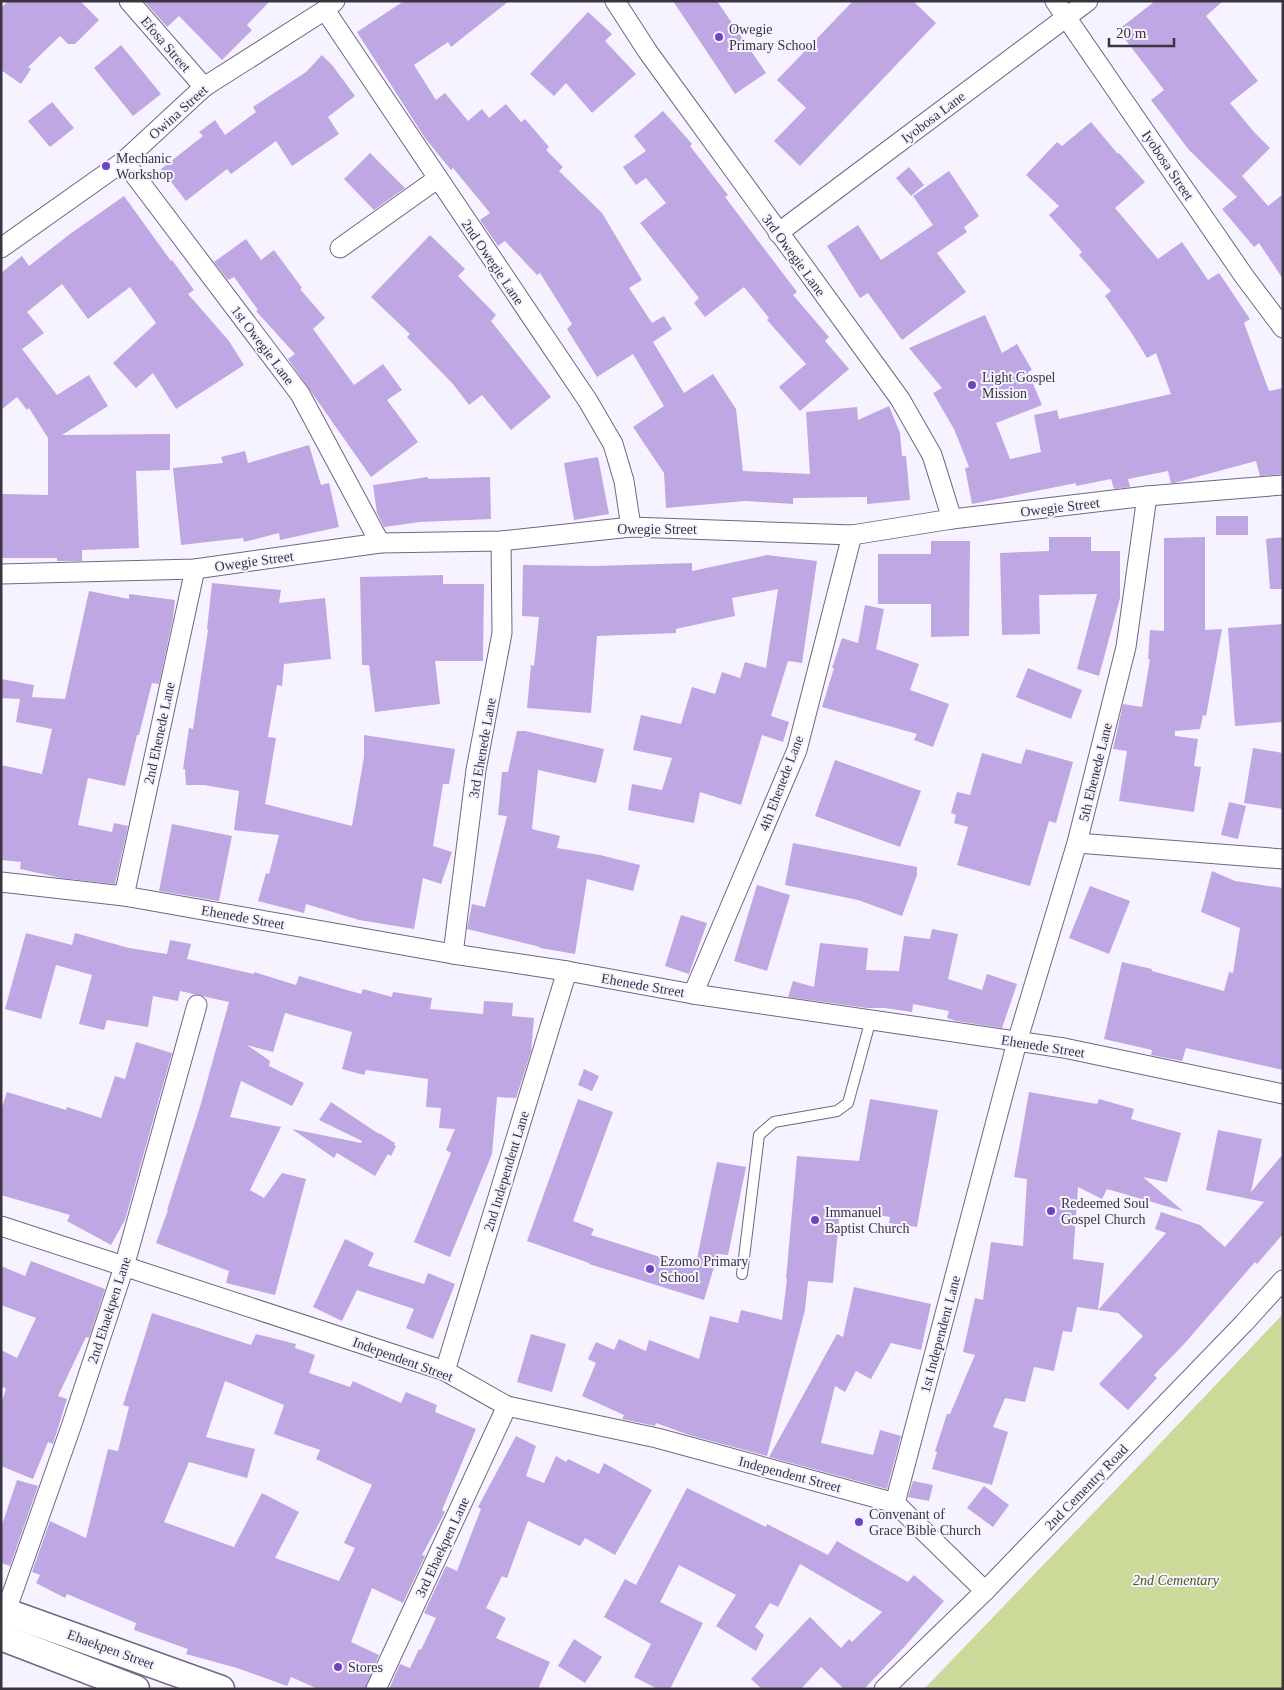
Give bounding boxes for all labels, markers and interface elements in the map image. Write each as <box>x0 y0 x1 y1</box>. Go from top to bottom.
street label: Efosa Street <box>138 14 194 75</box>
scale bar <box>1109 15 1174 47</box>
place label: Owegie Primary School <box>729 22 817 53</box>
text: 20 m <box>1116 25 1147 41</box>
marker: Owegie Primary School <box>713 31 725 43</box>
street label: Owina Street <box>146 82 211 143</box>
street label: Iyobosa Lane <box>899 89 968 146</box>
street label: Iyobosa Street <box>1139 128 1196 203</box>
place label: Mechanic Workshop <box>116 151 173 182</box>
marker: Mechanic Workshop <box>100 160 112 172</box>
street label: 3rd Owegie Lane <box>759 212 828 299</box>
street label: 2nd Owegie Lane <box>459 217 527 308</box>
street label: 1st Owegie Lane <box>228 303 297 388</box>
place label: Light Gospel Mission <box>982 370 1056 401</box>
marker: Light Gospel Mission <box>966 379 978 391</box>
street label: Owegie Street <box>1020 495 1101 520</box>
street label: Owegie Street <box>617 522 697 537</box>
street label: Owegie Street <box>214 549 295 574</box>
street label: 2nd Ehenede Lane <box>141 681 178 786</box>
street label: 3rd Ehenede Lane <box>466 697 499 800</box>
street label: 5th Ehenede Lane <box>1076 721 1115 823</box>
street label: 4th Ehenede Lane <box>756 733 807 833</box>
street label: Ehenede Street <box>200 903 286 932</box>
street label: Ehenede Street <box>600 971 686 1000</box>
street label: Ehenede Street <box>1000 1032 1086 1061</box>
street label: 2nd Independent Lane <box>481 1109 532 1233</box>
place label: Redeemed Soul Gospel Church <box>1061 1196 1149 1227</box>
place label: Immanuel Baptist Church <box>825 1205 909 1236</box>
marker: Redeemed Soul Gospel Church <box>1045 1205 1057 1217</box>
marker: Immanuel Baptist Church <box>809 1214 821 1226</box>
place label: Ezomo Primary School <box>660 1254 748 1285</box>
street label: 2nd Ehaekpen Lane <box>85 1255 134 1365</box>
marker: Ezomo Primary School <box>644 1263 656 1275</box>
street label: 1st Independent Lane <box>918 1274 963 1394</box>
street label: Independent Street <box>351 1334 455 1385</box>
street label: 2nd Cementry Road <box>1042 1442 1131 1533</box>
street label: Independent Street <box>737 1454 843 1495</box>
street label: 3rd Ehaekpen Lane <box>413 1495 472 1600</box>
place label: Convenant of Grace Bible Church <box>869 1507 981 1538</box>
marker: Convenant of Grace Bible Church <box>853 1516 865 1528</box>
park label: 2nd Cementary <box>1133 1573 1220 1588</box>
street label: Ehaekpen Street <box>65 1627 156 1672</box>
place label: Stores <box>348 1660 383 1675</box>
marker: Stores <box>332 1661 344 1673</box>

